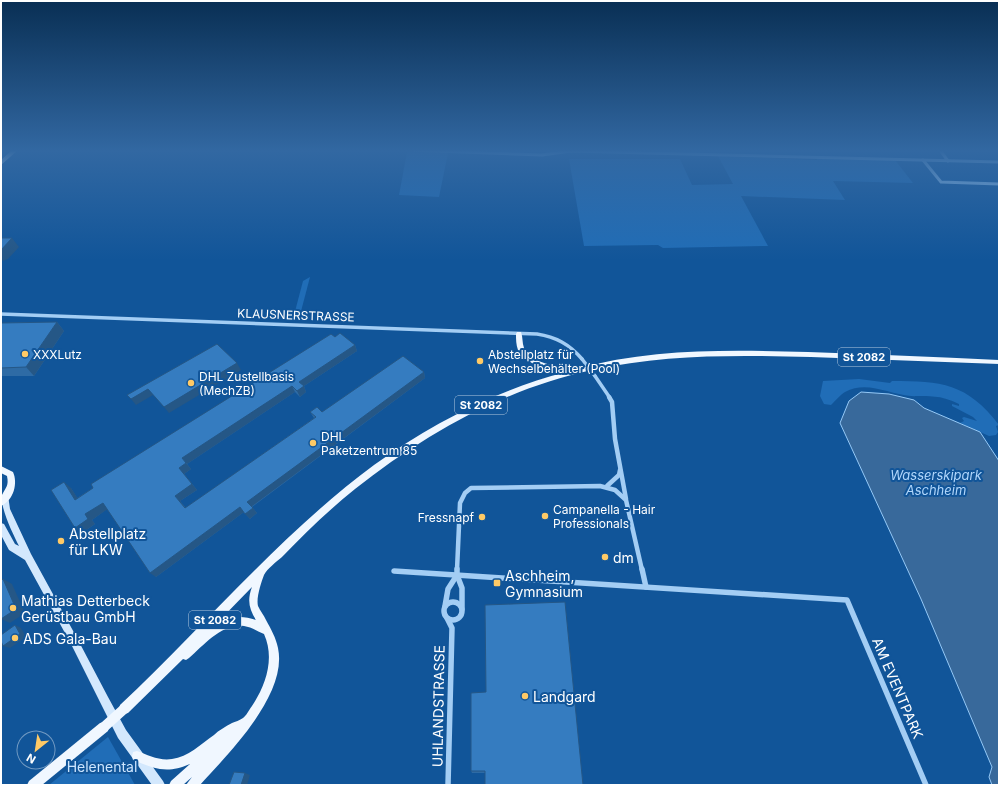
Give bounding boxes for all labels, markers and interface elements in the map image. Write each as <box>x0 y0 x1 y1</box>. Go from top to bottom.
street label: KLAUSNERSTRASSE <box>237 305 355 325</box>
place label: XXXLutz <box>33 347 82 362</box>
place label: Abstellplatz für Wechselbehälter (Pool) <box>488 347 620 376</box>
road number: St 2082 <box>838 348 890 366</box>
marker: XXXLutz <box>20 349 30 359</box>
marker: Abstellplatz für Wechselbehälter (Pool) <box>475 356 485 366</box>
place label: DHL Zustellbasis (MechZB) <box>199 369 294 398</box>
marker: DHL Zustellbasis (MechZB) <box>186 378 196 388</box>
road number: St 2082 <box>455 396 507 414</box>
place label: DHL Paketzentrum 85 <box>321 429 417 458</box>
marker: DHL Paketzentrum 85 <box>308 438 318 448</box>
water label: Wasserskipark Aschheim <box>890 467 983 498</box>
place label: Campanella - Hair Professionals <box>553 502 656 531</box>
place label: Fressnapf <box>418 510 475 525</box>
marker: Campanella - Hair Professionals <box>540 511 550 521</box>
marker: Fressnapf <box>477 512 487 522</box>
place label: Abstellplatz für LKW <box>69 525 146 558</box>
marker: Abstellplatz für LKW <box>56 536 66 546</box>
place label: dm <box>613 549 634 566</box>
marker: dm <box>600 552 610 562</box>
place label: Aschheim, Gymnasium <box>505 567 583 600</box>
marker: Aschheim, Gymnasium <box>492 578 502 588</box>
place label: Mathias Detterbeck Gerüstbau GmbH <box>21 592 150 625</box>
marker: Mathias Detterbeck Gerüstbau GmbH <box>8 603 18 613</box>
road number: St 2082 <box>189 611 241 629</box>
place label: ADS Gala-Bau <box>23 630 117 647</box>
marker: ADS Gala-Bau <box>10 633 20 643</box>
street label: AM EVENTPARK <box>869 635 927 742</box>
street label: UHLANDSTRASSE <box>428 645 448 767</box>
place label: Landgard <box>533 688 596 705</box>
marker: Landgard <box>520 691 530 701</box>
north arrow <box>16 730 56 770</box>
text: N <box>24 751 38 767</box>
park label: Helenental <box>67 758 137 775</box>

